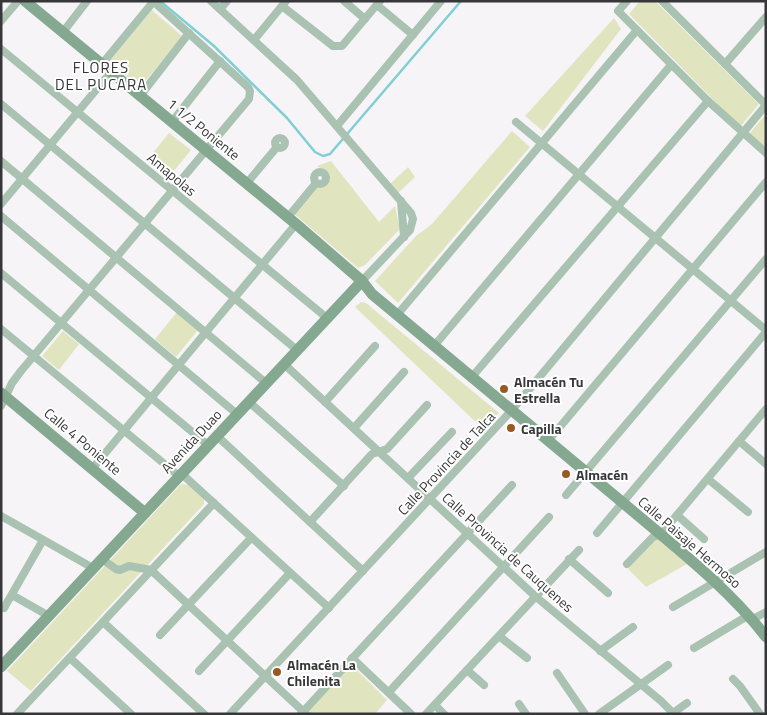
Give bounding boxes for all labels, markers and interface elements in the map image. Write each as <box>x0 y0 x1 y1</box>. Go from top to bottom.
district label: FLORES DEL PUCARA <box>55 56 147 96</box>
street label: 1 1/2 Poniente <box>163 93 245 165</box>
street label: Amapolas <box>143 147 201 201</box>
place label: Almacén Tu Estrella <box>514 371 584 408</box>
marker: Almacén Tu Estrella <box>498 383 510 395</box>
street label: Calle 4 Poniente <box>40 402 126 480</box>
street label: Avenida Duao <box>156 404 226 478</box>
street label: Calle Provincia de Talca <box>392 406 500 520</box>
place label: Capilla <box>521 418 562 439</box>
marker: Capilla <box>505 422 517 434</box>
place label: Almacén <box>576 464 628 485</box>
marker: Almacén <box>560 468 572 480</box>
street label: Calle Provincia de Cauquenes <box>438 487 578 617</box>
street label: Calle Paisaje Hermoso <box>634 491 746 593</box>
place label: Almacén La Chilenita <box>287 654 356 691</box>
marker: Almacén La Chilenita <box>271 666 283 678</box>

